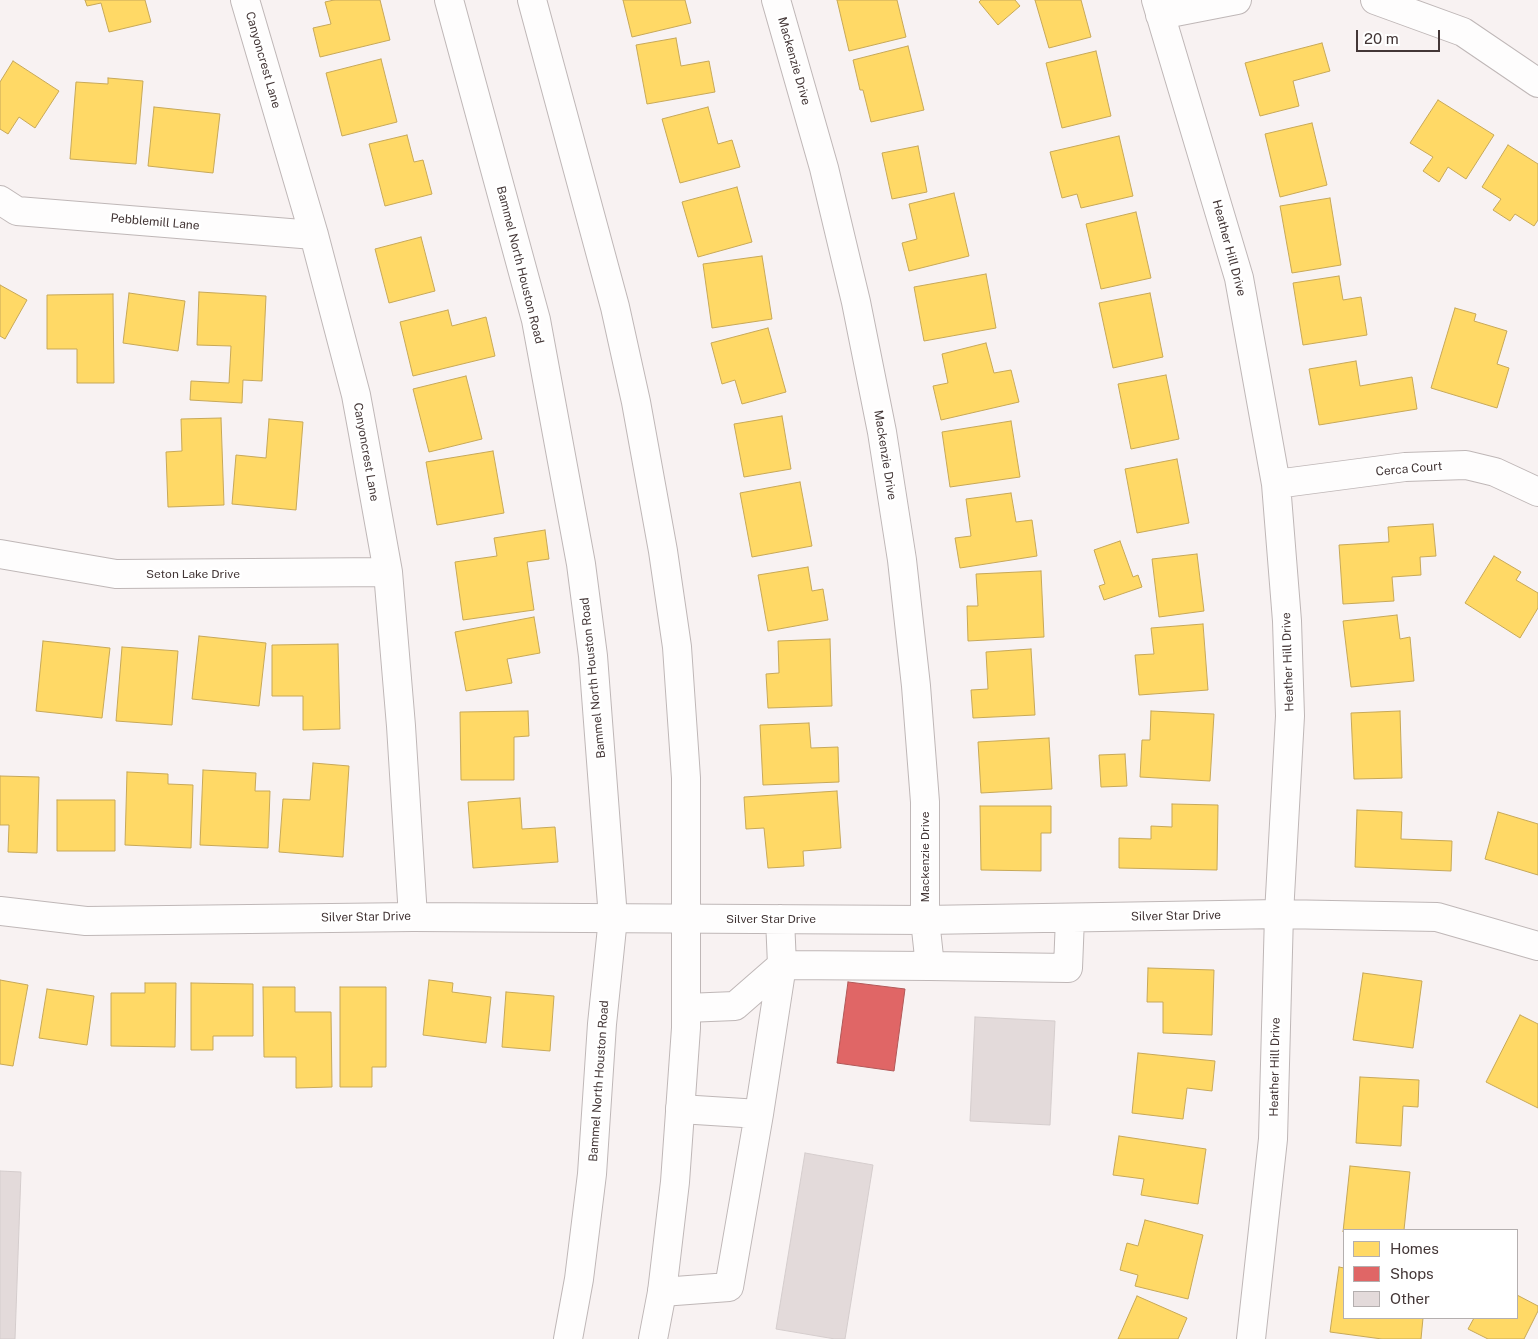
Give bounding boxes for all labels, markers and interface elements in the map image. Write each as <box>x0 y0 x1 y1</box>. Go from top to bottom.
street label: Canyoncrest Lane <box>242 10 284 110</box>
street label: Mackenzie Drive <box>775 15 813 107</box>
scale bar <box>1358 20 1442 52</box>
text: 20 m <box>1364 30 1399 47</box>
street label: Bammel North Houston Road <box>493 185 547 345</box>
street label: Heather Hill Drive <box>1209 198 1249 298</box>
street label: Pebblemill Lane <box>110 211 200 233</box>
street label: Canyoncrest Lane <box>350 402 382 502</box>
street label: Mackenzie Drive <box>871 409 899 501</box>
street label: Cerca Court <box>1375 459 1443 479</box>
street label: Seton Lake Drive <box>146 567 240 581</box>
street label: Bammel North Houston Road <box>577 597 609 759</box>
street label: Heather Hill Drive <box>1279 612 1297 712</box>
street label: Mackenzie Drive <box>918 812 932 902</box>
street label: Silver Star Drive <box>1131 908 1221 924</box>
street label: Silver Star Drive <box>321 909 411 925</box>
street label: Silver Star Drive <box>726 912 816 926</box>
street label: Bammel North Houston Road <box>586 1000 612 1162</box>
street label: Heather Hill Drive <box>1267 1017 1283 1117</box>
legend <box>1343 1229 1518 1319</box>
text: Homes <box>1390 1240 1439 1257</box>
text: Shops <box>1390 1265 1434 1282</box>
text: Other <box>1390 1290 1430 1307</box>

